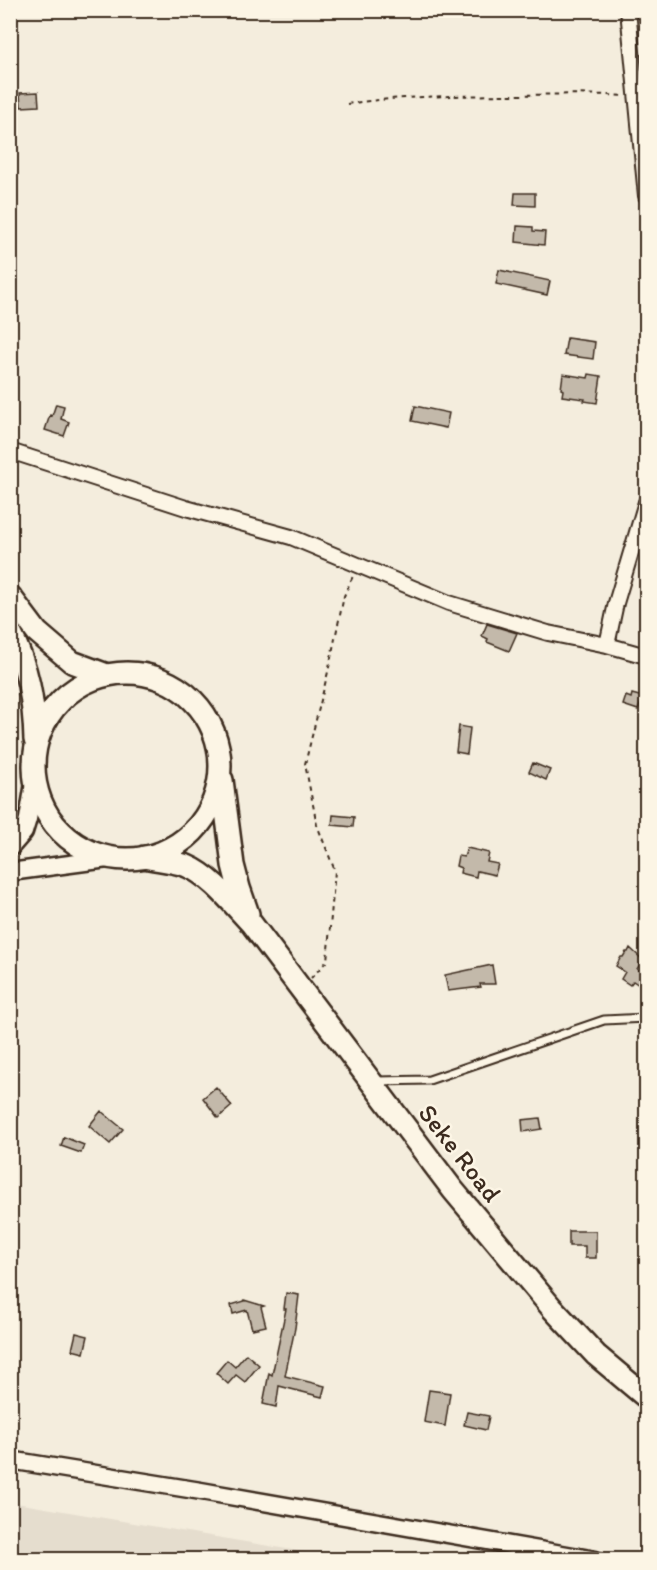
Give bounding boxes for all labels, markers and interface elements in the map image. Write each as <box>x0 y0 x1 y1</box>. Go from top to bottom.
street label: Seke Road <box>412 1098 508 1208</box>

